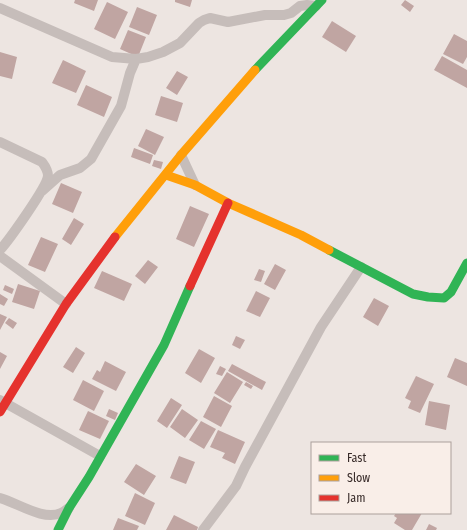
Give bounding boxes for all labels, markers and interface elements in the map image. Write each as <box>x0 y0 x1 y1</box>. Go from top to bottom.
legend <box>311 442 451 514</box>
text: Fast <box>347 451 366 465</box>
text: Slow <box>347 471 370 485</box>
text: Jam <box>347 491 365 505</box>

